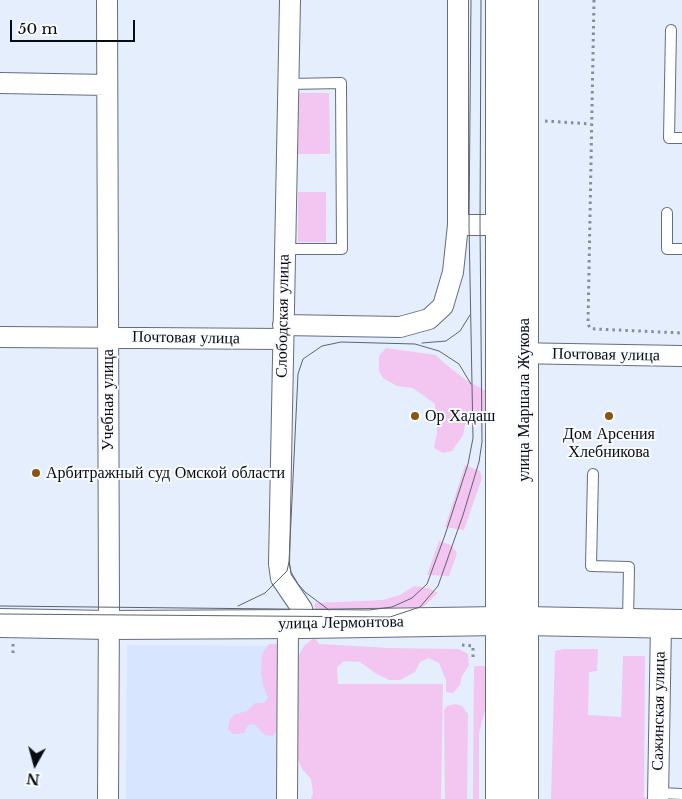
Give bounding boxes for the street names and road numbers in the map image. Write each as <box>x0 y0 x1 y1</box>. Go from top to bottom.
street label: Слободская улица <box>272 254 294 378</box>
street label: улица Маршала Жукова <box>514 318 534 482</box>
street label: Почтовая улица <box>132 327 240 349</box>
street label: Почтовая улица <box>552 344 660 366</box>
street label: Учебная улица <box>98 349 118 451</box>
street label: улица Лермонтова <box>278 612 404 634</box>
street label: Сажинская улица <box>648 651 670 771</box>

